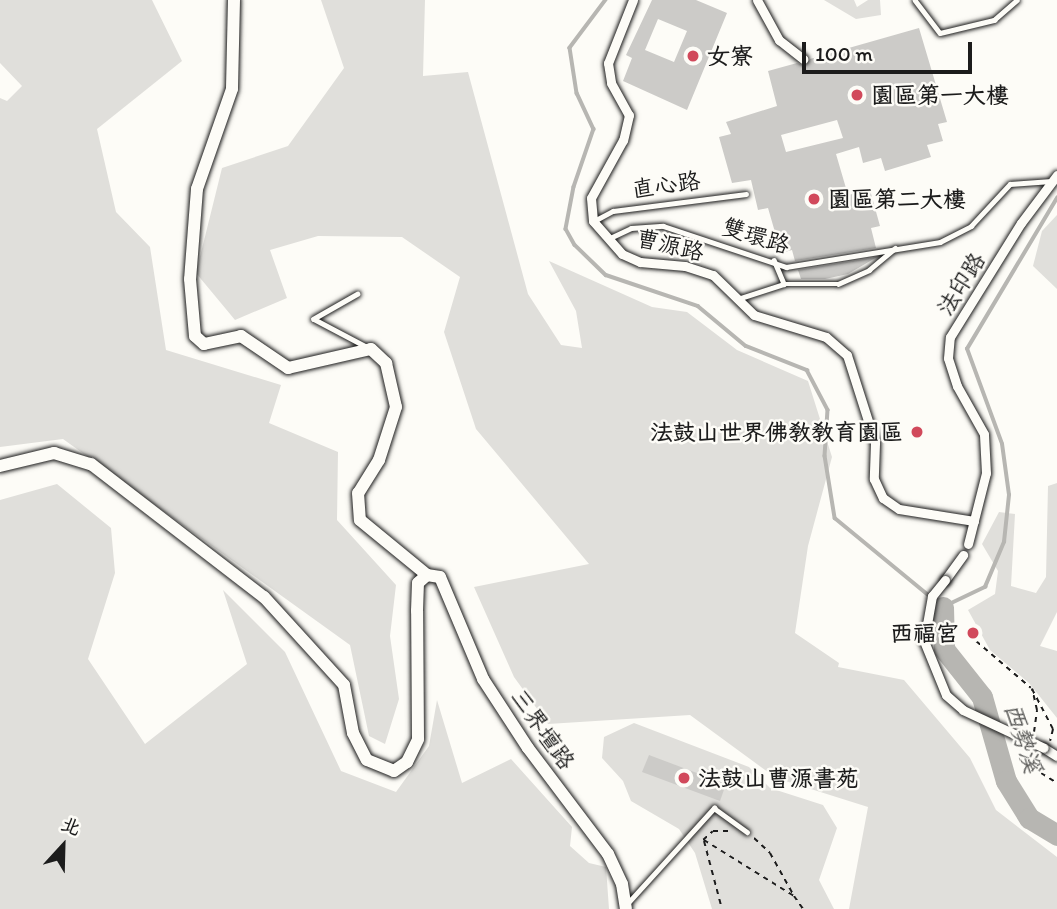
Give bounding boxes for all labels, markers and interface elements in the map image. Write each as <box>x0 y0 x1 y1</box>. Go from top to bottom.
scale bar <box>805 28 975 72</box>
text: 100 m <box>815 41 873 66</box>
place label: 女寮 <box>707 42 753 70</box>
marker: 女寮 <box>685 48 701 64</box>
place label: 園區第一大樓 <box>871 81 1009 109</box>
marker: 園區第一大樓 <box>849 87 865 103</box>
street label: 直心路 <box>630 167 702 203</box>
place label: 園區第二大樓 <box>828 185 966 213</box>
marker: 園區第二大樓 <box>806 191 822 207</box>
street label: 雙環路 <box>719 213 793 259</box>
street label: 曹源路 <box>633 224 707 266</box>
street label: 法印路 <box>931 247 991 321</box>
place label: 法鼓山世界佛教教育園區 <box>650 418 903 446</box>
marker: 法鼓山世界佛教教育園區 <box>909 424 925 440</box>
place label: 西福宮 <box>890 619 959 647</box>
marker: 西福宮 <box>965 625 981 641</box>
street label: 三界壇路 <box>505 683 581 775</box>
water label: 西勢溪 <box>998 699 1048 777</box>
place label: 法鼓山曹源書苑 <box>698 764 859 792</box>
marker: 法鼓山曹源書苑 <box>676 770 692 786</box>
north arrow <box>28 811 98 881</box>
text: 北 <box>58 812 84 840</box>

